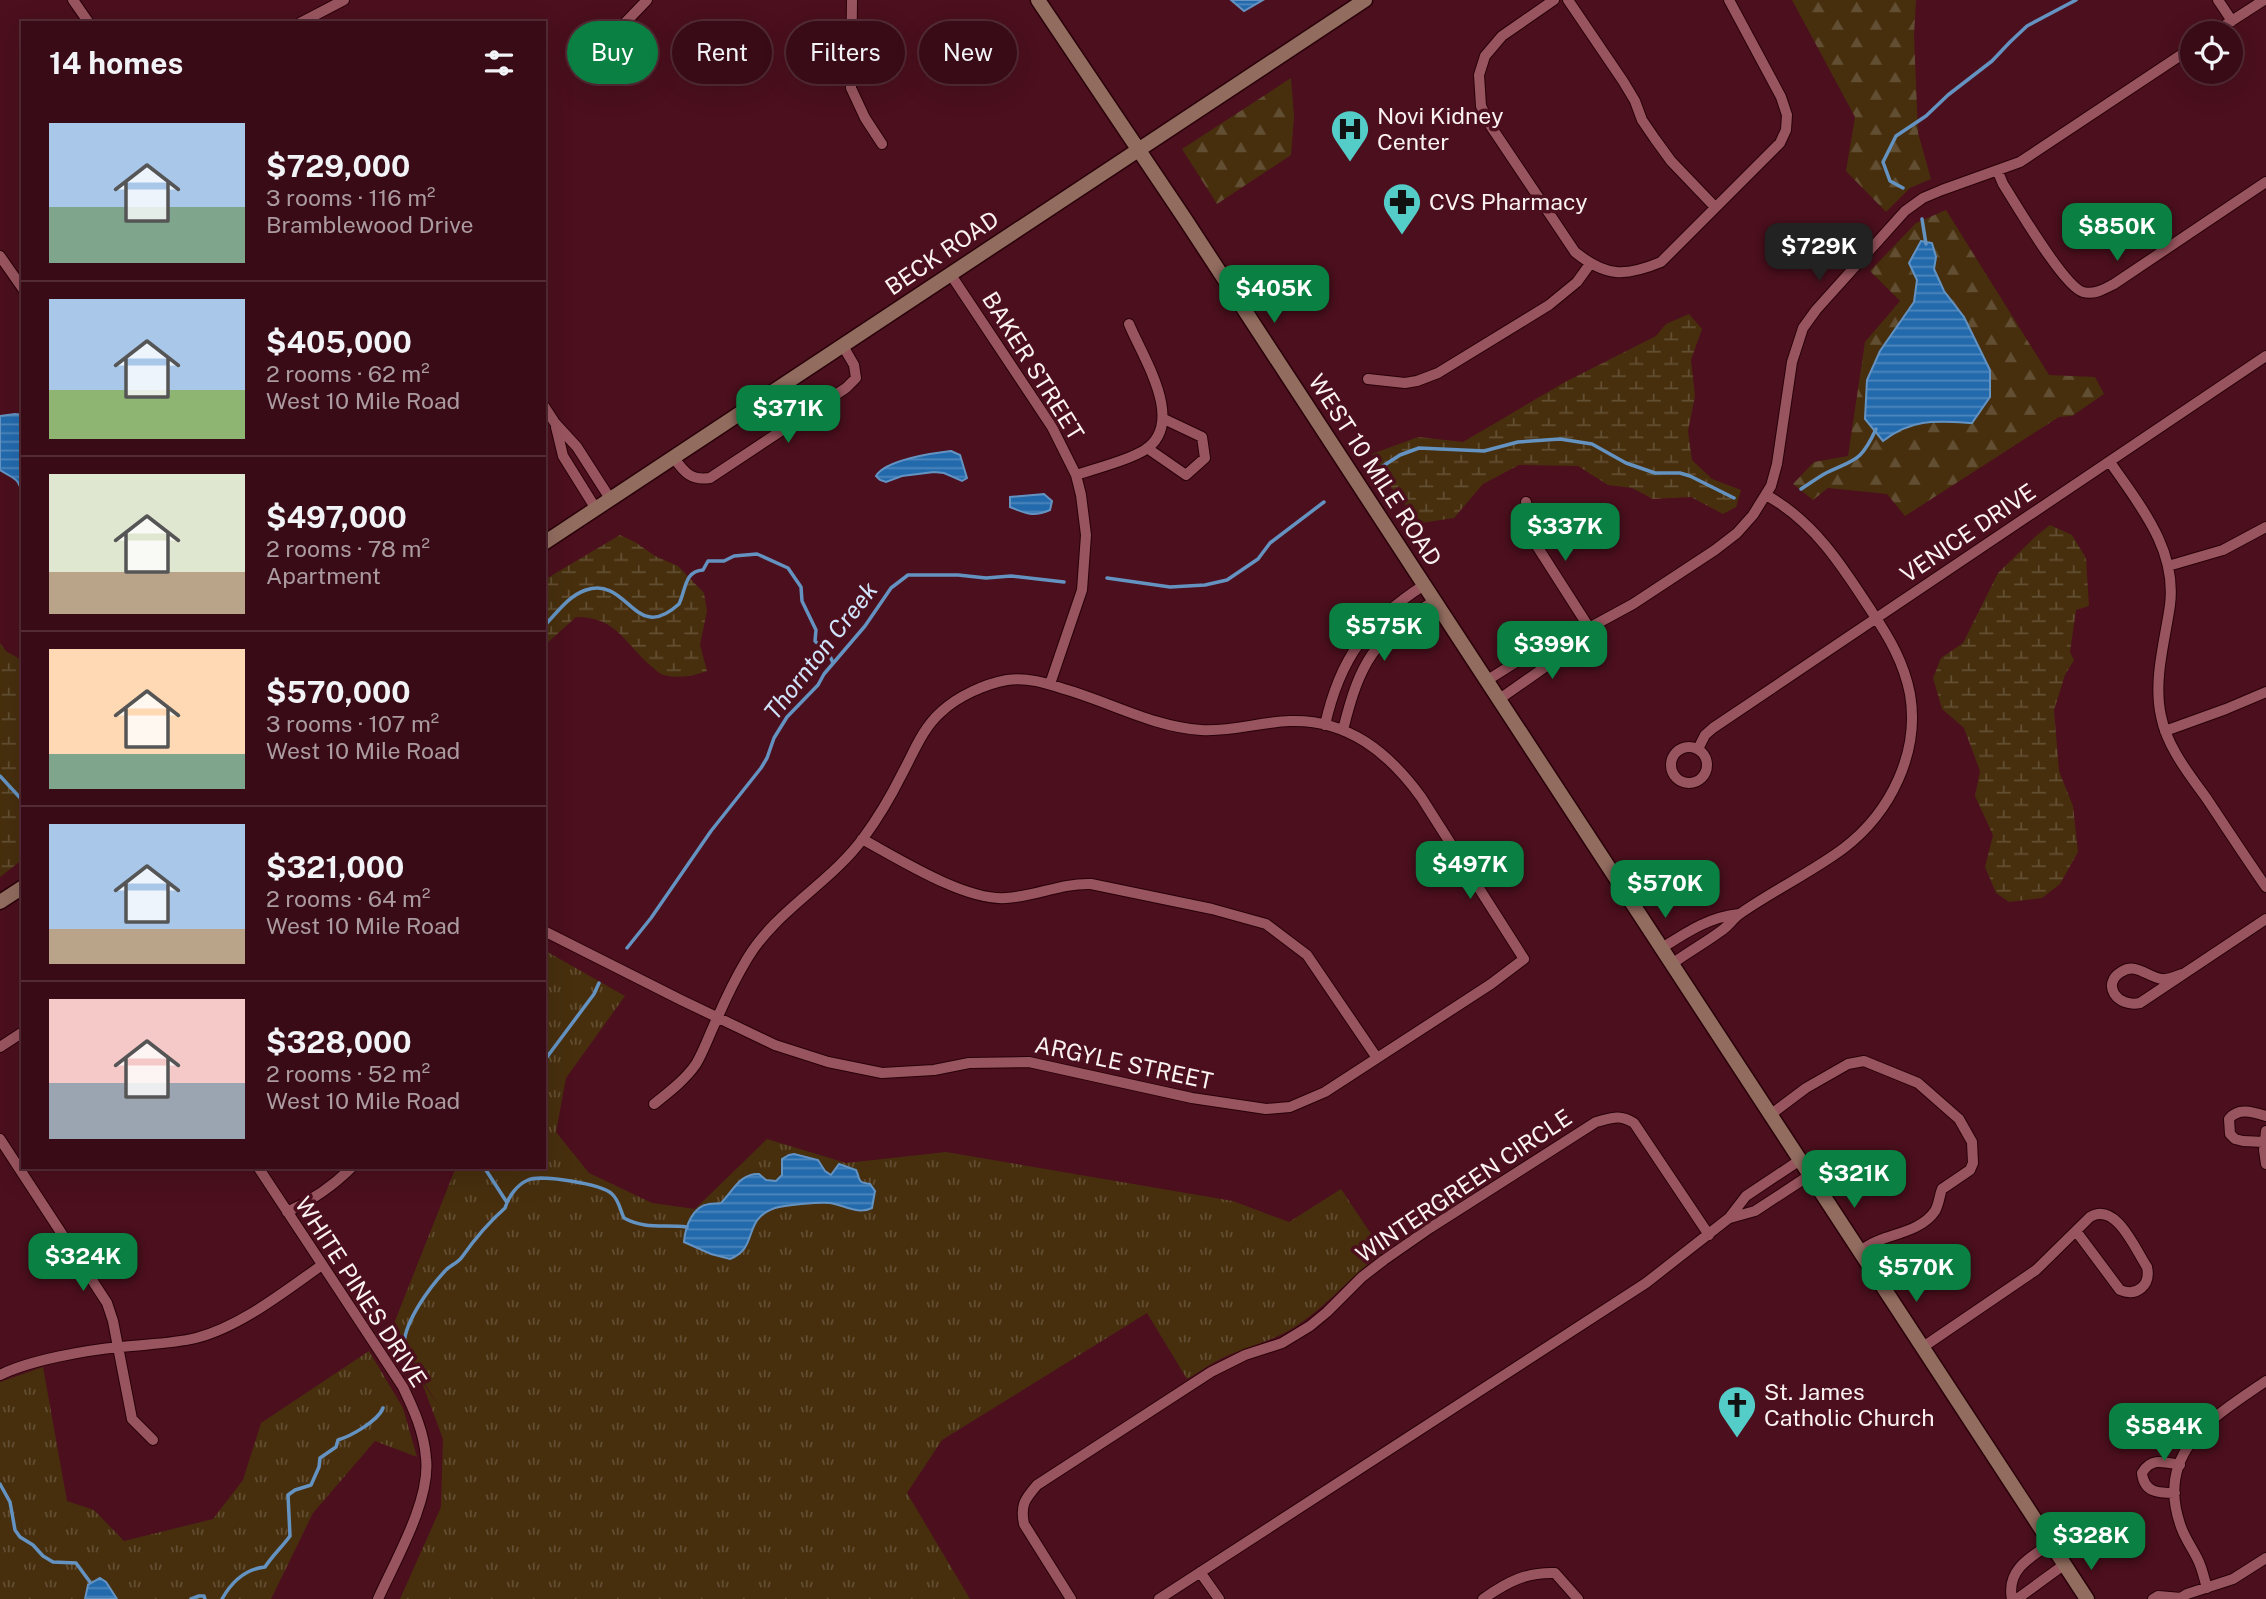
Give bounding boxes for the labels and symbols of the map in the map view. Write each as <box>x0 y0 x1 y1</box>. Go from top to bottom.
place label: Novi Kidney Center <box>1377 102 1504 155</box>
hospital icon: Novi Kidney Center <box>1329 108 1371 163</box>
pharmacy icon: CVS Pharmacy <box>1381 181 1423 236</box>
place label: CVS Pharmacy <box>1429 188 1588 215</box>
pin: $850K <box>2068 204 2166 263</box>
street label: BECK ROAD <box>880 205 1003 300</box>
pin: $729K <box>1770 224 1868 283</box>
pin: $405K <box>1225 266 1323 325</box>
street label: BAKER STREET <box>977 287 1090 445</box>
street label: WEST 10 MILE ROAD <box>1303 369 1448 571</box>
pin: $371K <box>739 386 837 445</box>
street label: VENICE DRIVE <box>1895 477 2040 588</box>
pin: $337K <box>1516 504 1614 563</box>
water label: Thornton Creek <box>758 576 883 725</box>
pin: $575K <box>1335 604 1433 663</box>
pin: $399K <box>1503 622 1601 681</box>
pin: $497K <box>1421 842 1519 901</box>
pin: $570K <box>1616 860 1714 920</box>
street label: ARGYLE STREET <box>1032 1030 1216 1095</box>
street label: WINTERGREEN CIRCLE <box>1351 1103 1577 1268</box>
pin: $321K <box>1805 1150 1903 1210</box>
street label: WHITE PINES DRIVE <box>290 1192 433 1392</box>
pin: $324K <box>34 1234 132 1293</box>
pin: $570K <box>1867 1244 1965 1304</box>
place label: St. James Catholic Church <box>1764 1378 1935 1431</box>
church icon: St. James Catholic Church <box>1716 1384 1758 1439</box>
pin: $584K <box>2115 1404 2213 1463</box>
pin: $328K <box>2042 1512 2140 1572</box>

